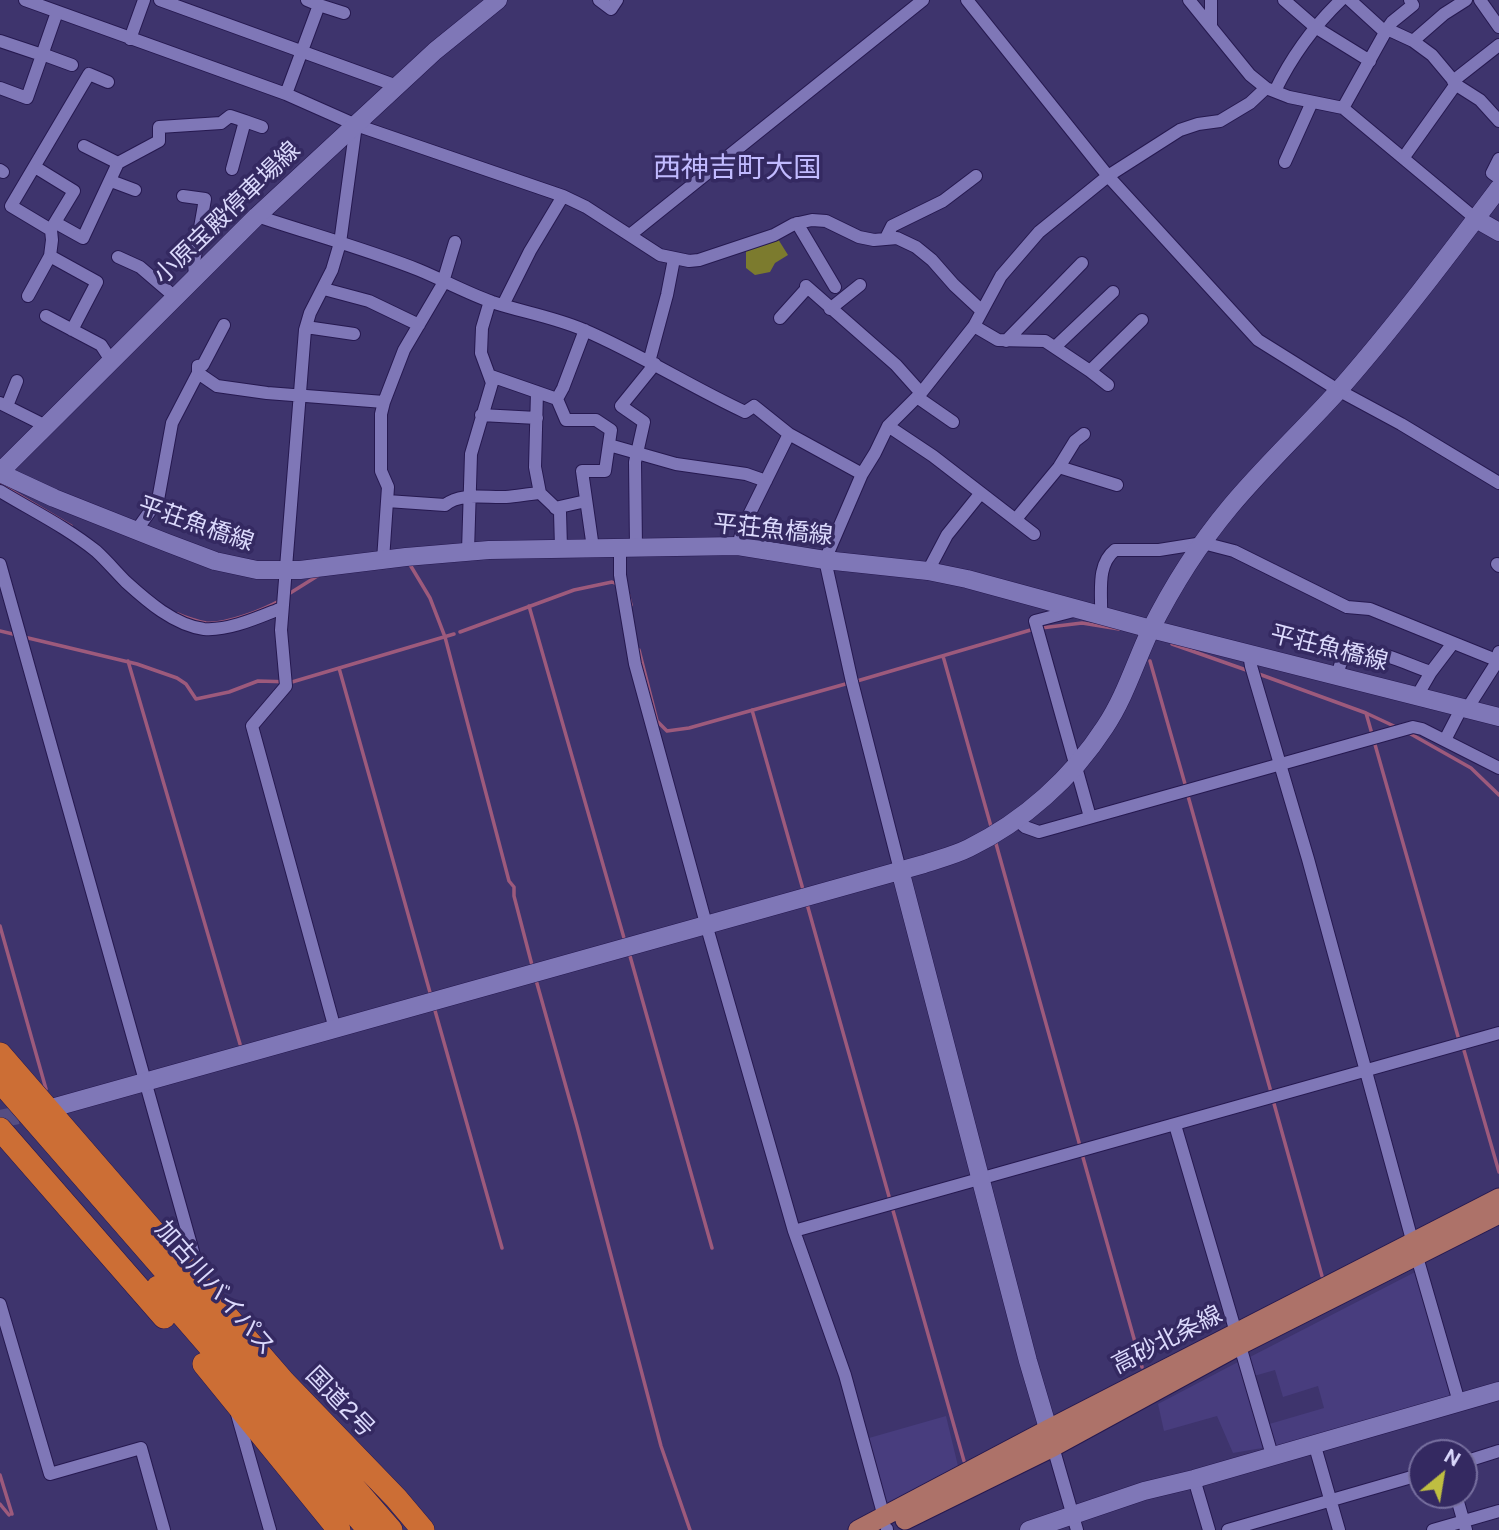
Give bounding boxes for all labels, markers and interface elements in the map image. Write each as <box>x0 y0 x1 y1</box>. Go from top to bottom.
street label: 小原宝殿停車場線 <box>148 136 306 290</box>
district label: 西神吉町大国 <box>653 151 821 185</box>
street label: 平荘魚橋線 <box>135 491 257 557</box>
street label: 平荘魚橋線 <box>712 509 834 551</box>
street label: 平荘魚橋線 <box>1267 620 1391 676</box>
street label: 加古川バイパス <box>149 1215 281 1361</box>
street label: 高砂北条線 <box>1107 1300 1227 1380</box>
street label: 国道2号 <box>300 1361 380 1443</box>
north arrow <box>1408 1439 1478 1509</box>
text: N <box>1441 1444 1464 1471</box>

